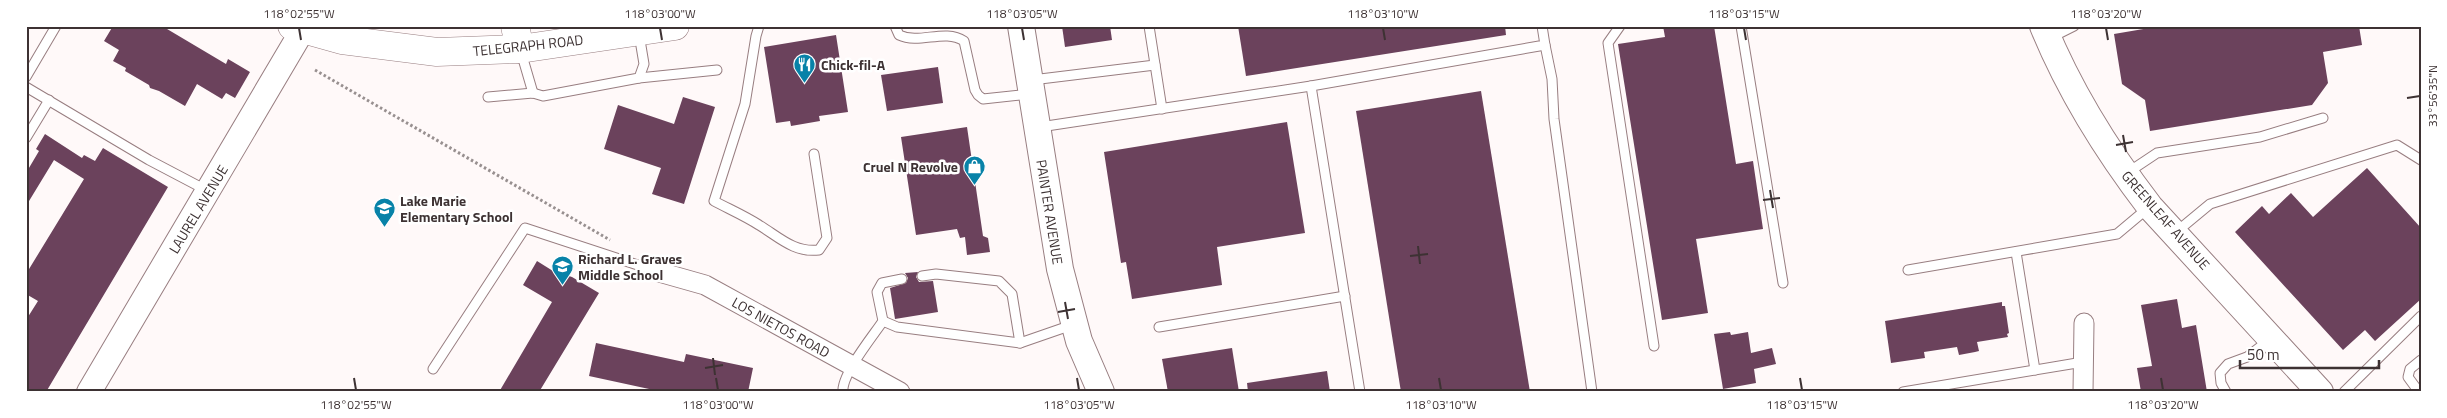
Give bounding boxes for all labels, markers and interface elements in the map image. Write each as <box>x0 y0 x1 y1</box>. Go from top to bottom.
text: 118°02'55"W <box>263 4 335 23</box>
text: 118°03'00"W <box>624 4 696 23</box>
text: 118°03'05"W <box>986 4 1058 23</box>
text: 118°03'10"W <box>1347 4 1419 23</box>
text: 118°03'15"W <box>1708 4 1780 23</box>
text: 118°03'20"W <box>2070 4 2142 23</box>
street label: TELEGRAPH ROAD <box>472 29 584 61</box>
restaurant icon: Chick-fil-A <box>793 52 817 83</box>
place label: Chick-fil-A <box>821 54 886 75</box>
text: 33°56'35"N <box>2423 65 2442 127</box>
shop icon: Cruel N Revolve <box>962 154 986 185</box>
place label: Cruel N Revolve <box>863 156 958 177</box>
street label: PAINTER AVENUE <box>1031 158 1069 266</box>
street label: LAUREL AVENUE <box>163 160 233 257</box>
street label: GREENLEAF AVENUE <box>2117 166 2215 274</box>
place label: Lake Marie Elementary School <box>400 190 513 227</box>
school or university icon: Lake Marie Elementary School <box>372 196 396 227</box>
place label: Richard L. Graves Middle School <box>578 248 683 285</box>
school or university icon: Richard L. Graves Middle School <box>550 254 574 285</box>
street label: LOS NIETOS ROAD <box>728 291 834 363</box>
scale bar <box>2240 338 2378 370</box>
text: 50 m <box>2247 343 2280 366</box>
text: 118°02'55"W <box>320 395 392 414</box>
text: 118°03'00"W <box>682 395 754 414</box>
text: 118°03'05"W <box>1043 395 1115 414</box>
text: 118°03'10"W <box>1405 395 1477 414</box>
text: 118°03'15"W <box>1766 395 1838 414</box>
text: 118°03'20"W <box>2127 395 2199 414</box>

